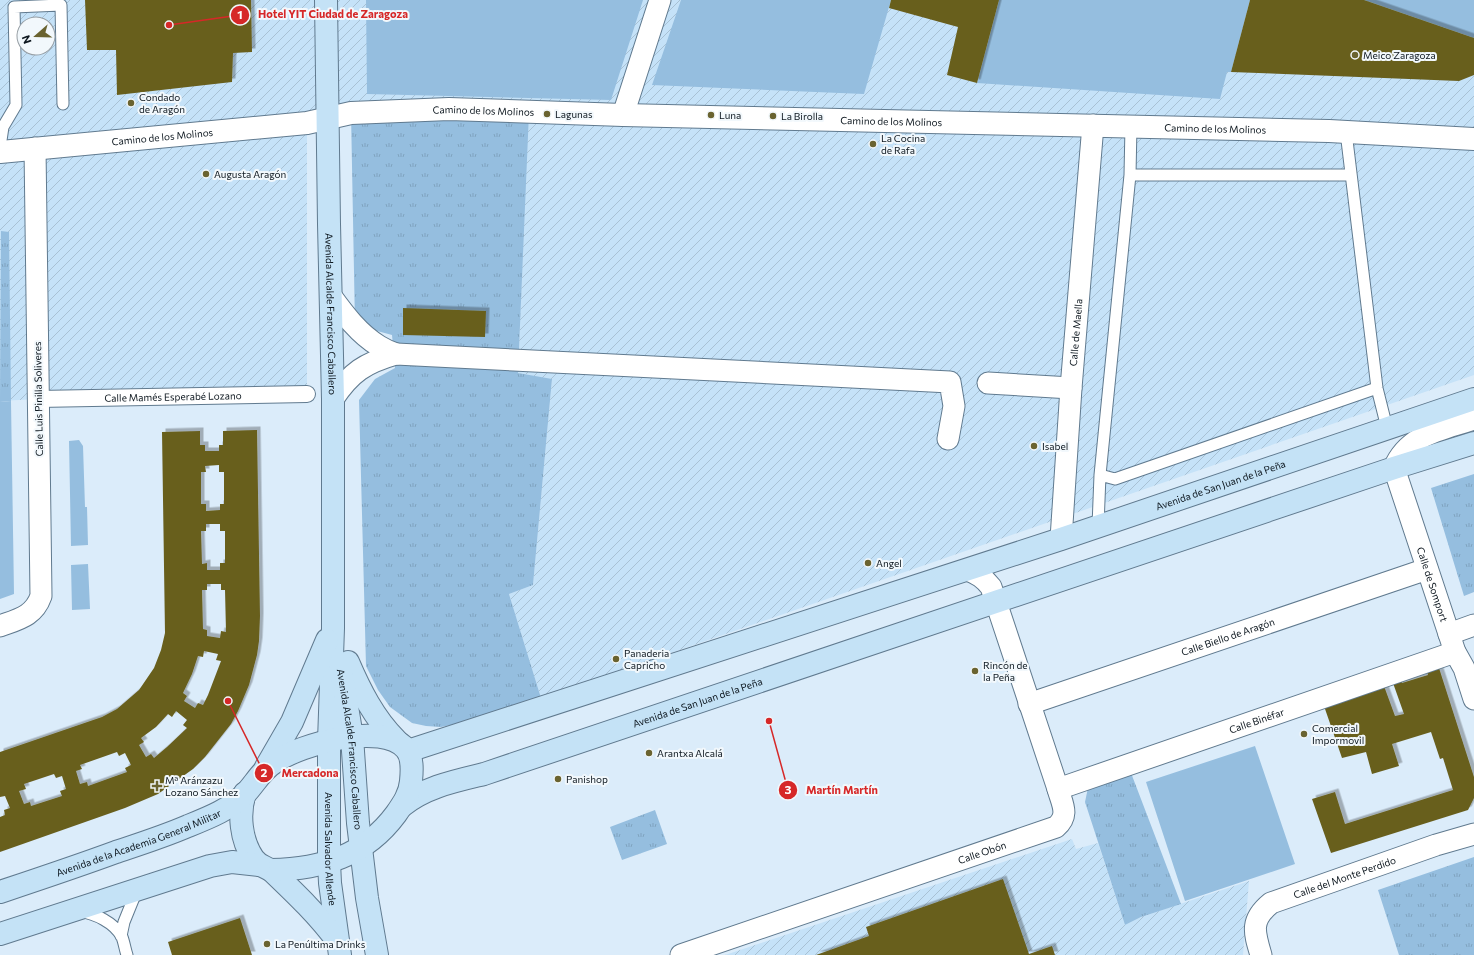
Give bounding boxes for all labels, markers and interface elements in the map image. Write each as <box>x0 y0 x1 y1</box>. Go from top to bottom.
callout: Hotel YIT Ciudad de Zaragoza <box>230 3 416 26</box>
text: 1 <box>237 7 243 21</box>
text: Hotel YIT Ciudad de Zaragoza <box>258 7 408 20</box>
north arrow <box>16 16 56 56</box>
text: N <box>19 33 34 46</box>
place label: Meico Zaragoza <box>1363 49 1436 61</box>
marker: Meico Zaragoza <box>1350 50 1360 60</box>
place label: Condado de Aragón <box>139 91 185 115</box>
marker: Condado de Aragón <box>126 98 136 108</box>
street label: Camino de los Molinos <box>432 103 535 118</box>
place label: Lagunas <box>555 108 593 120</box>
marker: Lagunas <box>542 109 552 119</box>
place label: Luna <box>719 109 741 121</box>
marker: Luna <box>706 110 716 120</box>
place label: La Birolla <box>781 110 823 122</box>
marker: La Birolla <box>768 111 778 121</box>
street label: Camino de los Molinos <box>840 114 943 128</box>
street label: Camino de los Molinos <box>1164 121 1267 136</box>
street label: Camino de los Molinos <box>111 126 214 147</box>
place label: La Cocina de Rafa <box>881 132 925 156</box>
marker: La Cocina de Rafa <box>868 139 878 149</box>
place label: Augusta Aragón <box>214 168 286 180</box>
marker: Augusta Aragón <box>201 169 211 179</box>
street label: Avenida Alcalde Francisco Caballero <box>323 233 339 395</box>
street label: Calle de Maella <box>1067 298 1084 367</box>
street label: Calle Luis Pinilla Soliveres <box>31 341 45 457</box>
street label: Calle Mamés Esperabé Lozano <box>104 389 242 404</box>
place label: Isabel <box>1042 440 1068 452</box>
marker: Isabel <box>1029 441 1039 451</box>
street label: Avenida de San Juan de la Peña <box>1154 457 1287 512</box>
street label: Calle de Somport <box>1415 545 1451 623</box>
place label: Angel <box>876 557 902 569</box>
marker: Angel <box>863 558 873 568</box>
street label: Calle Biello de Aragón <box>1180 615 1276 658</box>
place label: Panaderia Capricho <box>624 647 669 671</box>
marker: Panaderia Capricho <box>611 654 621 664</box>
place label: Rincón de la Peña <box>983 659 1028 683</box>
marker: Rincón de la Peña <box>970 666 980 676</box>
street label: Avenida Alcalde Francisco Caballero <box>335 668 365 831</box>
street label: Avenida de San Juan de la Peña <box>631 675 764 730</box>
street label: Calle Binéfar <box>1227 705 1286 736</box>
place label: Comercial Impormovil <box>1312 722 1364 746</box>
marker: Comercial Impormovil <box>1299 729 1309 739</box>
place label: Arantxa Alcalá <box>657 747 723 759</box>
marker: Arantxa Alcalá <box>644 748 654 758</box>
callout: Mercadona <box>254 762 347 785</box>
text: 2 <box>261 765 268 779</box>
text: Mercadona <box>281 766 339 779</box>
place label: Panishop <box>566 773 608 785</box>
place label: Mª Aránzazu Lozano Sánchez <box>165 774 238 798</box>
marker: Panishop <box>553 774 563 784</box>
callout: Martín Martín <box>778 778 886 801</box>
marker: Mª Aránzazu Lozano Sánchez <box>152 781 162 791</box>
text: 3 <box>785 782 792 796</box>
text: Martín Martín <box>806 783 878 796</box>
street label: Avenida Salvador Allende <box>323 792 339 906</box>
street label: Avenida de la Academia General Militar <box>54 806 223 879</box>
street label: Calle Obón <box>956 838 1008 866</box>
street label: Calle del Monte Perdido <box>1292 854 1397 901</box>
place label: La Penúltima Drinks <box>275 938 366 950</box>
marker: La Penúltima Drinks <box>262 939 272 949</box>

